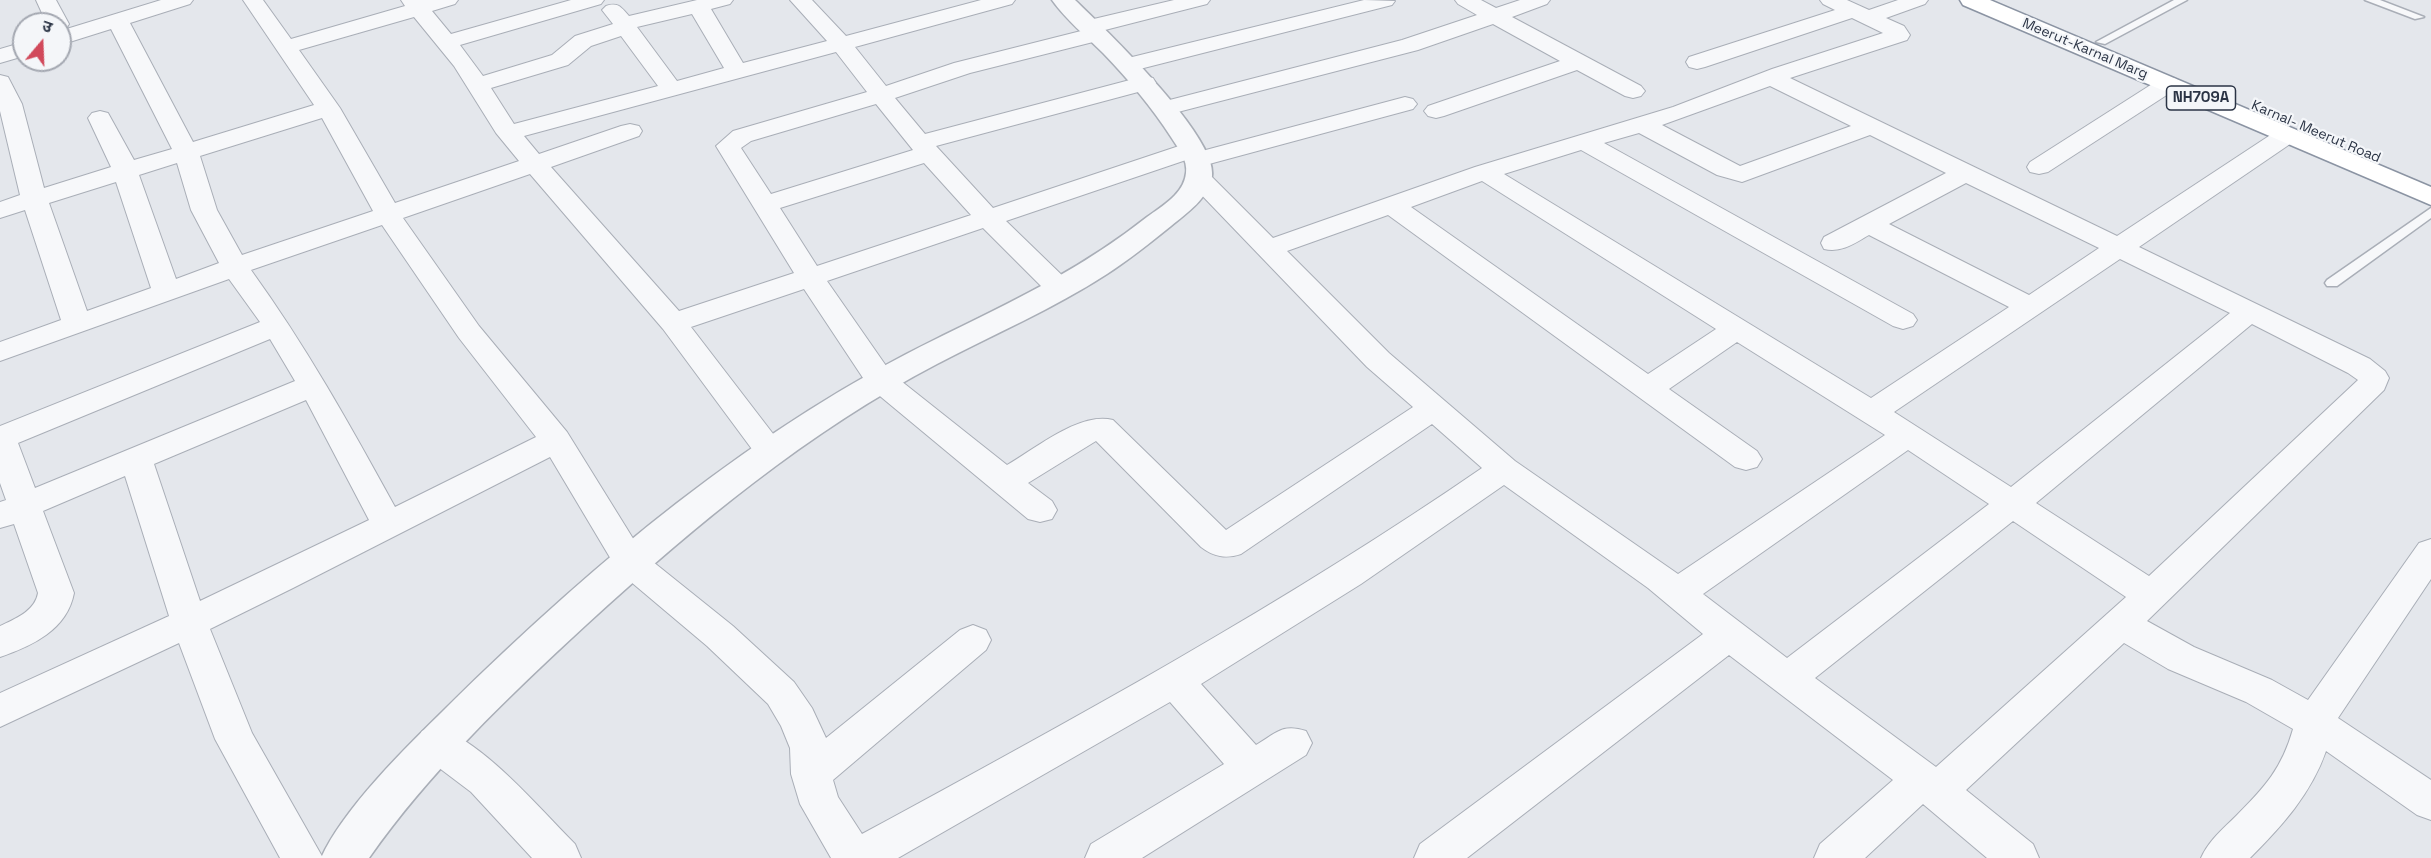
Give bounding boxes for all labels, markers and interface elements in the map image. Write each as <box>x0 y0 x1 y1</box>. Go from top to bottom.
north arrow <box>12 12 72 72</box>
text: उ <box>40 15 55 38</box>
street label: Meerut-Karnal Marg <box>2020 15 2150 83</box>
road number: NH709A <box>2166 86 2236 110</box>
street label: Karnal- Meerut Road <box>2249 97 2383 167</box>

